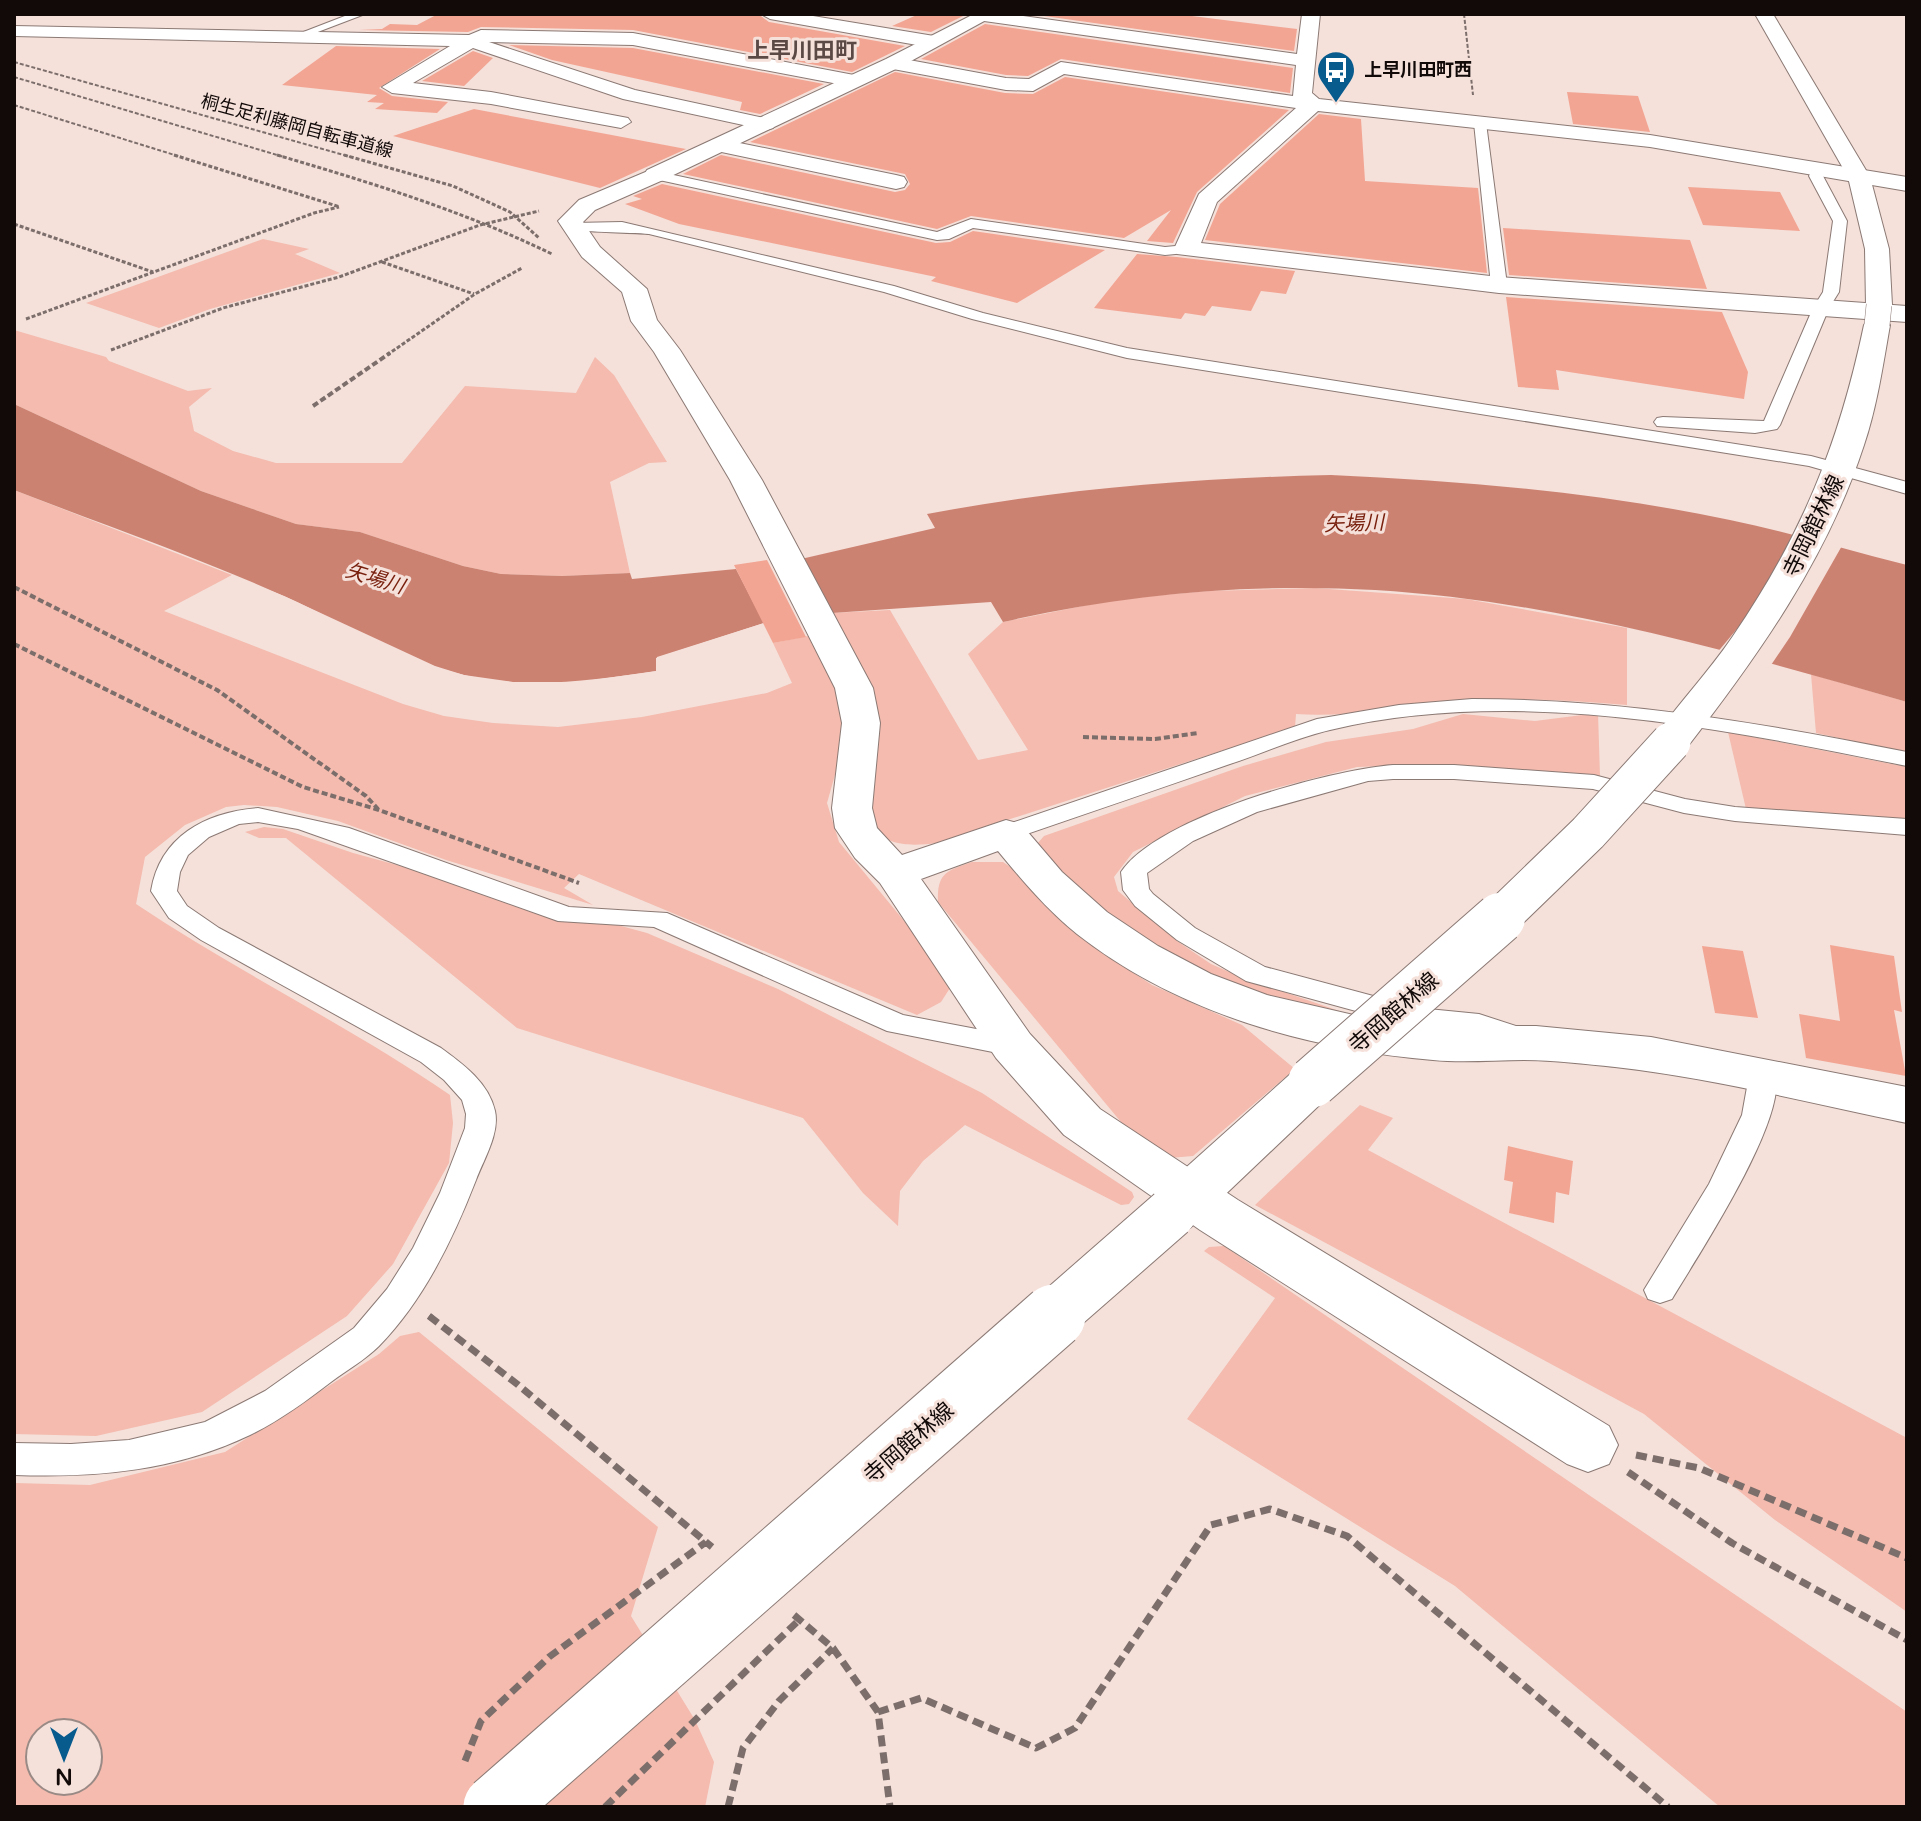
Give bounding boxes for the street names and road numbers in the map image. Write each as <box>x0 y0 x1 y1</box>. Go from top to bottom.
street label: 桐生足利藤岡自転車道線 <box>199 90 395 162</box>
street label: 寺岡館林線 <box>1778 471 1850 581</box>
street label: 寺岡館林線 <box>1344 967 1444 1059</box>
street label: 寺岡館林線 <box>859 1397 959 1489</box>

